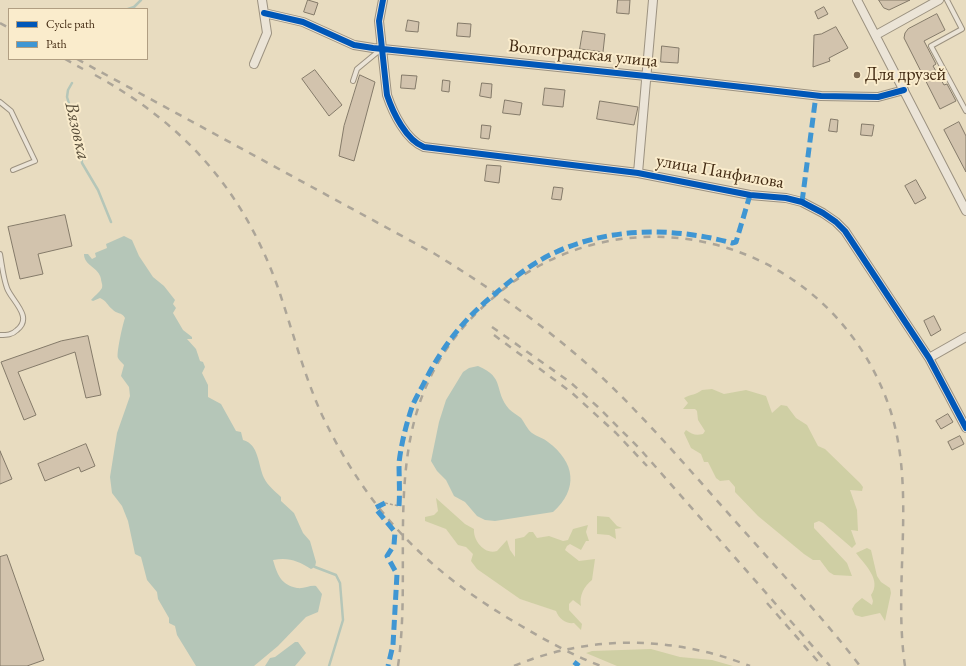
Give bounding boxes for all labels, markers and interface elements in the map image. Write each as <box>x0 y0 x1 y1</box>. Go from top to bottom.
legend <box>8 8 148 60</box>
text: Cycle path <box>46 16 95 32</box>
street label: Волгоградская улица <box>507 35 659 73</box>
text: Path <box>46 36 67 52</box>
place label: Для друзей <box>865 64 946 86</box>
marker: Для друзей <box>852 70 862 80</box>
water label: Вязовка <box>59 100 95 162</box>
street label: улица Панфилова <box>654 150 786 194</box>

